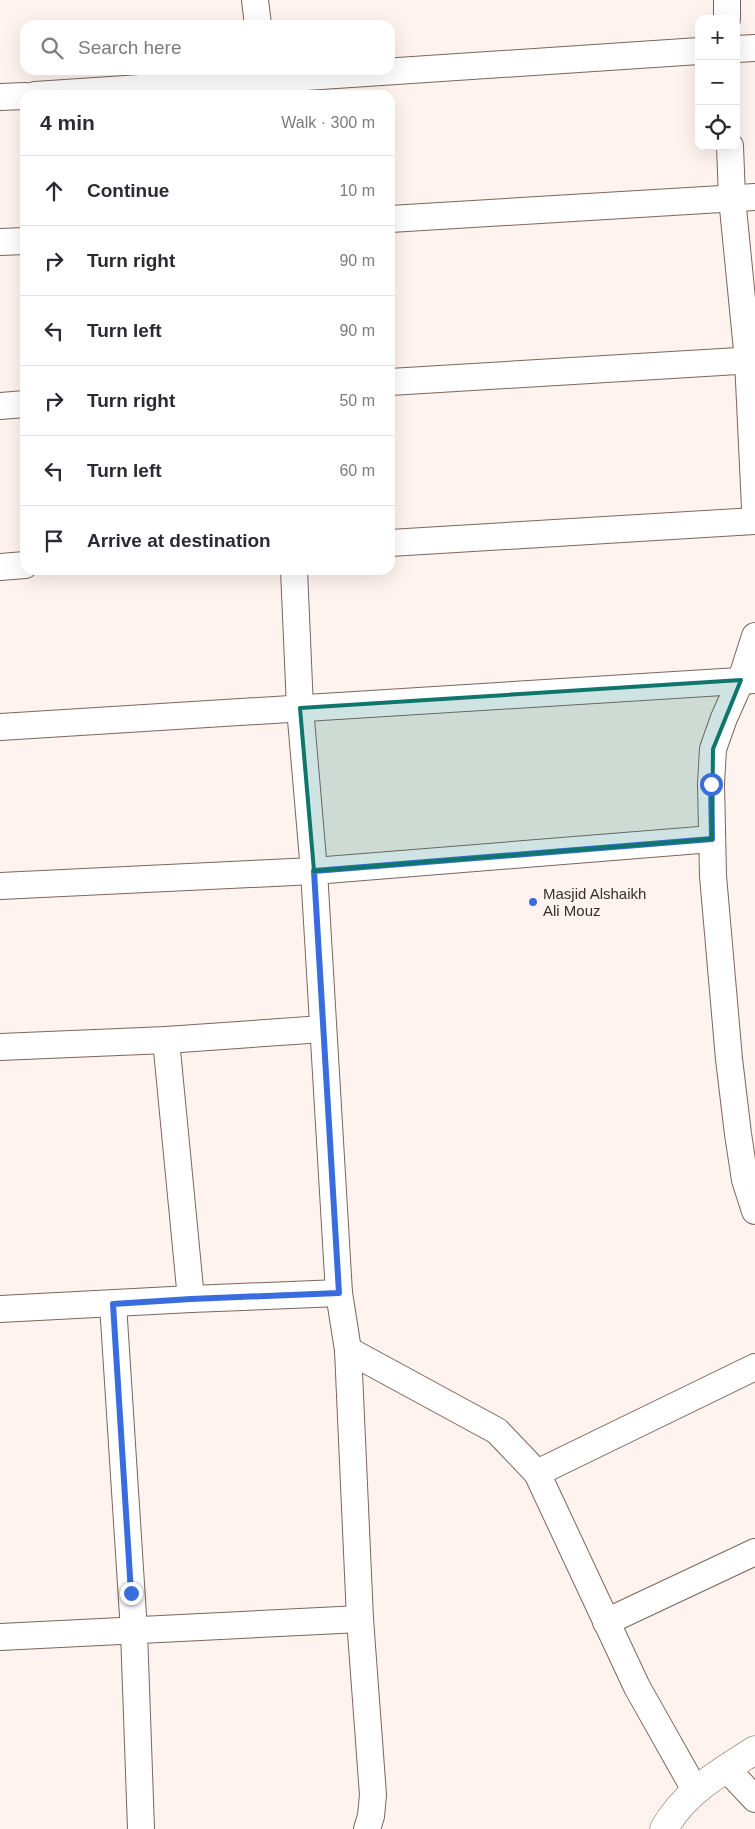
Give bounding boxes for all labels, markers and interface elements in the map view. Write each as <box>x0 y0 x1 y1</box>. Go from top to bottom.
map controls <box>695 15 740 150</box>
button: + <box>695 15 740 60</box>
search box <box>20 20 395 75</box>
icon: search <box>38 34 66 62</box>
text: Search here <box>78 37 182 58</box>
button: − <box>695 60 740 105</box>
button: locate <box>695 105 740 150</box>
text: 4 min <box>40 111 95 134</box>
text: Walk · 300 m <box>281 114 375 131</box>
icon: ahead <box>40 177 68 205</box>
text: Continue <box>87 180 169 201</box>
text: 10 m <box>339 182 375 199</box>
icon: right <box>40 247 68 275</box>
text: Turn right <box>87 250 175 271</box>
text: 90 m <box>339 252 375 269</box>
icon: left <box>40 317 68 345</box>
text: Turn left <box>87 320 162 341</box>
text: 90 m <box>339 322 375 339</box>
icon: right <box>40 387 68 415</box>
text: Turn right <box>87 390 175 411</box>
text: 50 m <box>339 392 375 409</box>
icon: left <box>40 457 68 485</box>
text: Turn left <box>87 460 162 481</box>
text: 60 m <box>339 462 375 479</box>
icon: arrive <box>40 527 68 555</box>
text: Arrive at destination <box>87 530 271 551</box>
route start <box>700 773 723 796</box>
place label: Masjid Alshaikh Ali Mouz <box>543 885 646 919</box>
marker: Masjid Alshaikh Ali Mouz <box>527 896 539 908</box>
route end <box>120 1582 143 1605</box>

